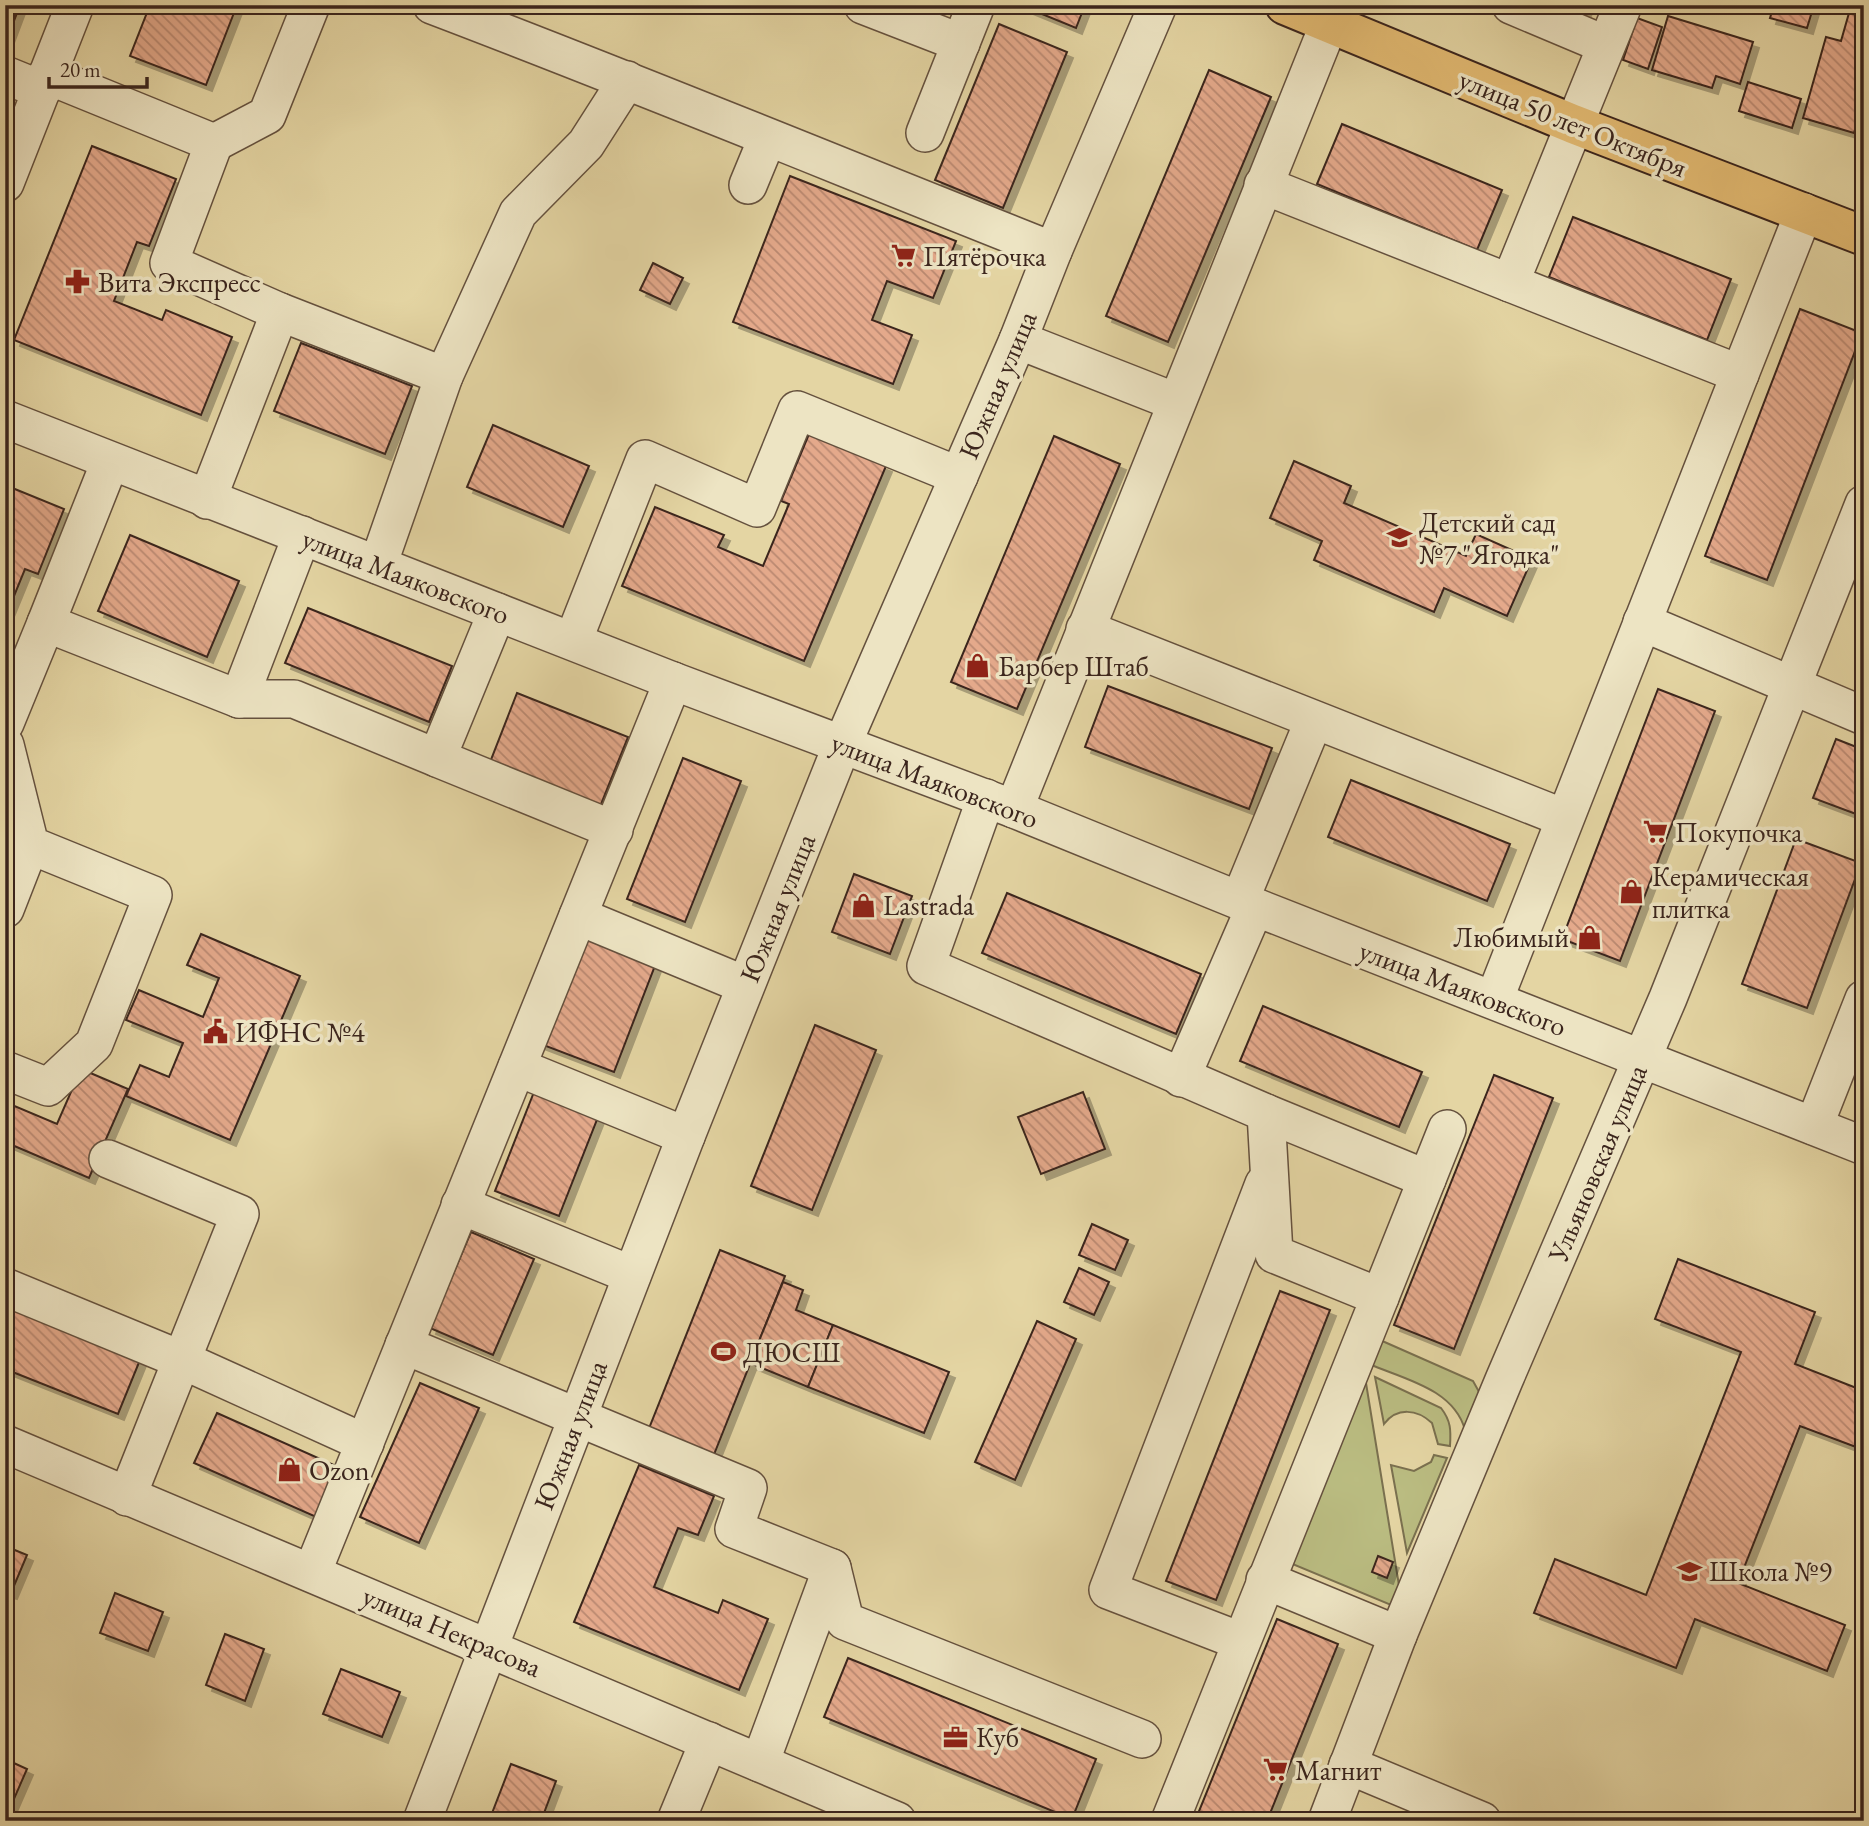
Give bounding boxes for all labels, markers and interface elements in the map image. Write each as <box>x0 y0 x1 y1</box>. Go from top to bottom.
scale bar <box>49 46 147 90</box>
text: 20 m <box>60 56 101 83</box>
street label: улица 50 лет Октября <box>1454 61 1692 185</box>
place label: Пятёрочка <box>923 238 1047 274</box>
supermarket icon: Пятёрочка <box>889 242 917 270</box>
place label: Вита Экспресс <box>98 264 261 300</box>
pharmacy icon: Вита Экспресс <box>64 268 92 296</box>
street label: Южная улица <box>950 305 1045 465</box>
place label: Детский сад №7 "Ягодка" <box>1419 504 1560 572</box>
street label: улица Маяковского <box>297 520 515 632</box>
school or university icon: Детский сад №7 "Ягодка" <box>1385 524 1413 552</box>
place label: Барбер Штаб <box>998 648 1149 684</box>
shop icon: Барбер Штаб <box>964 652 992 680</box>
street label: улица Маяковского <box>826 724 1044 836</box>
place label: Покупочка <box>1675 814 1803 850</box>
supermarket icon: Покупочка <box>1641 818 1669 846</box>
street label: Южная улица <box>731 827 824 988</box>
place label: Керамическая плитка <box>1652 858 1809 926</box>
shop icon: Керамическая плитка <box>1618 878 1646 906</box>
place label: Lastrada <box>883 887 975 923</box>
shop icon: Lastrada <box>849 891 877 919</box>
place label: Любимый <box>1453 919 1569 955</box>
shop icon: Любимый <box>1575 923 1603 951</box>
street label: улица Маяковского <box>1354 932 1572 1044</box>
place label: ИФНС №4 <box>235 1014 365 1050</box>
public building icon: ИФНС №4 <box>201 1018 229 1046</box>
street label: Ульяновская улица <box>1539 1058 1655 1268</box>
place label: ДЮСШ <box>743 1334 840 1370</box>
sports icon: ДЮСШ <box>709 1338 737 1366</box>
street label: Южная улица <box>525 1354 615 1515</box>
place label: Ozon <box>309 1452 370 1488</box>
shop icon: Ozon <box>275 1456 303 1484</box>
place label: Школа №9 <box>1709 1553 1832 1589</box>
school or university icon: Школа №9 <box>1675 1557 1703 1585</box>
street label: улица Некрасова <box>357 1577 548 1685</box>
place label: Куб <box>976 1719 1019 1755</box>
office icon: Куб <box>942 1723 970 1751</box>
place label: Магнит <box>1295 1752 1382 1788</box>
supermarket icon: Магнит <box>1261 1756 1289 1784</box>

